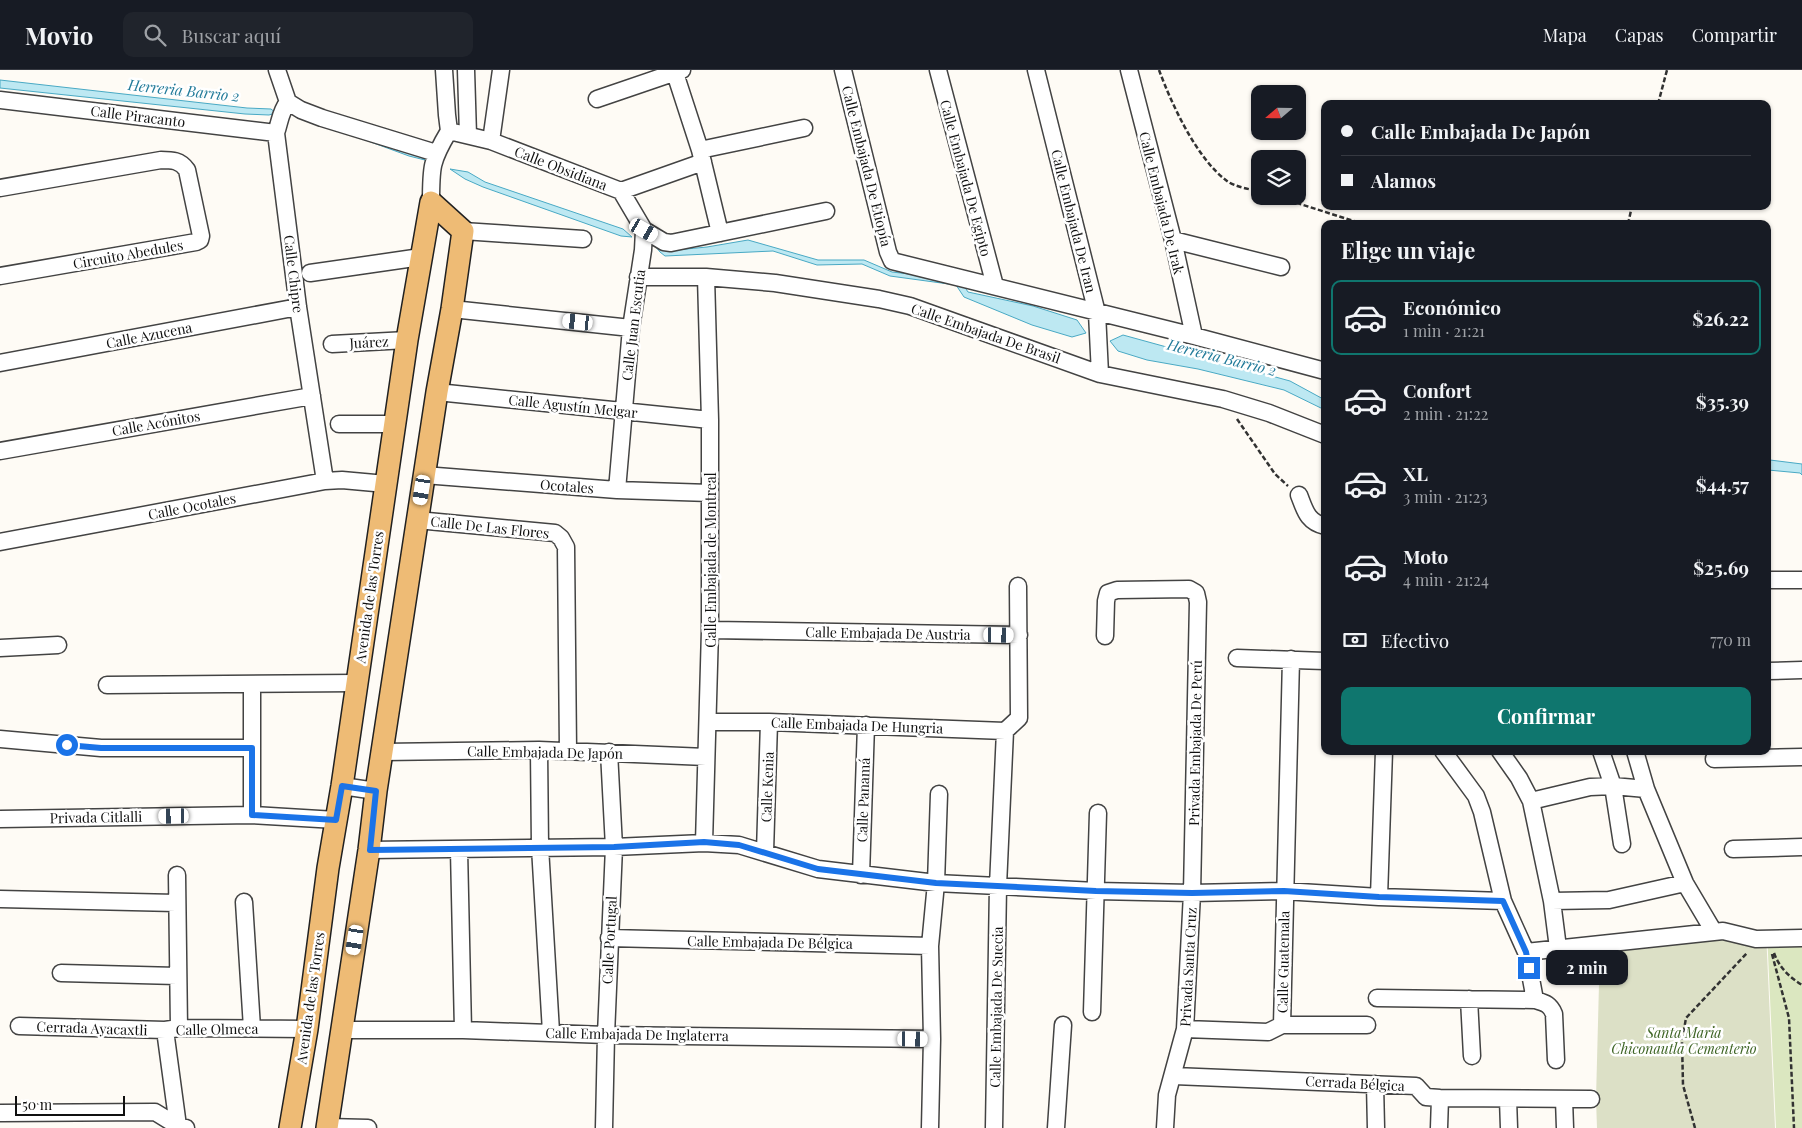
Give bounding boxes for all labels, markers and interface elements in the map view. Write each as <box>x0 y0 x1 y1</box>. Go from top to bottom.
search box <box>123 12 473 57</box>
text: Movio <box>25 19 93 51</box>
icon: search <box>141 21 169 49</box>
text: Buscar aquí <box>181 22 281 48</box>
text: Mapa <box>1543 23 1587 47</box>
text: Capas <box>1615 23 1664 47</box>
text: Compartir <box>1692 23 1777 47</box>
water label: Herreria Barrio 2 <box>126 74 241 106</box>
street label: Calle Embajada De Etiopía <box>838 84 896 248</box>
north arrow <box>1251 85 1306 140</box>
map controls <box>1251 85 1306 205</box>
street label: Calle Embajada De Egipto <box>936 98 996 259</box>
street label: Calle Piracanto <box>90 101 187 131</box>
text: Calle Embajada De Japón <box>1371 118 1590 144</box>
street label: Calle Embajada De Irak <box>1135 130 1189 277</box>
street label: Calle Obsidiana <box>512 142 610 194</box>
street label: Calle Embajada De Iran <box>1047 147 1101 295</box>
button: layers <box>1251 150 1306 205</box>
text: Alamos <box>1371 167 1436 193</box>
car <box>627 216 660 244</box>
street label: Calle Chipre <box>280 234 308 314</box>
street label: Circuito Abedules <box>71 235 185 273</box>
text: Elige un viaje <box>1341 235 1475 265</box>
street label: Calle Juan Escutia <box>617 268 649 382</box>
text: Económico <box>1403 294 1501 320</box>
icon: car <box>1343 295 1388 340</box>
street label: Calle Embajada De Brasil <box>909 298 1063 368</box>
text: $26.22 <box>1692 305 1749 331</box>
car <box>562 313 593 331</box>
street label: Calle Azucena <box>104 317 194 353</box>
text: 1 min · 21:21 <box>1403 320 1485 341</box>
street label: Juárez <box>348 331 389 353</box>
water label: Herreria Barrio 2 <box>1164 333 1279 380</box>
text: Confort <box>1403 377 1471 403</box>
icon: car <box>1343 378 1388 423</box>
text: $35.39 <box>1696 388 1749 414</box>
street label: Calle Agustín Melgar <box>508 390 639 422</box>
text: 2 min · 21:22 <box>1403 403 1488 424</box>
street label: Calle Acónitos <box>110 406 202 440</box>
text: XL <box>1403 460 1428 486</box>
icon: car <box>1343 461 1388 506</box>
text: $44.57 <box>1696 471 1749 497</box>
street label: Calle Embajada de Montreal <box>701 472 720 648</box>
car <box>412 474 431 506</box>
street label: Ocotales <box>539 475 595 497</box>
text: 3 min · 21:23 <box>1403 486 1488 507</box>
street label: Calle Ocotales <box>146 488 238 524</box>
street label: Calle De Las Flores <box>430 511 550 543</box>
street label: Avenida de las Torres <box>350 530 388 665</box>
text: Moto <box>1403 543 1448 569</box>
icon: car <box>1343 544 1388 589</box>
text: $25.69 <box>1693 554 1749 580</box>
text: 4 min · 21:24 <box>1403 569 1489 590</box>
street label: Calle Embajada De Austria <box>805 622 971 644</box>
icon: cash <box>1341 626 1369 654</box>
car <box>983 627 1014 643</box>
text: Efectivo <box>1381 627 1449 653</box>
text: 770 m <box>1710 629 1751 650</box>
street label: Privada Embajada De Perú <box>1184 660 1206 826</box>
button: Confirmar <box>1341 687 1751 745</box>
street label: Calle Embajada De Hungria <box>771 713 943 737</box>
route start <box>56 734 78 756</box>
street label: Calle Embajada De Japón <box>467 741 624 763</box>
street label: Calle Kenia <box>756 751 778 823</box>
street label: Calle Panamá <box>852 757 874 843</box>
street label: Privada Citlalli <box>50 807 142 827</box>
car <box>158 808 189 824</box>
street label: Calle Portugal <box>597 895 621 985</box>
street label: Privada Santa Cruz <box>1175 907 1201 1027</box>
street label: Calle Guatemala <box>1273 911 1293 1013</box>
car <box>345 924 364 956</box>
street label: Calle Embajada De Suecia <box>985 926 1007 1088</box>
street label: Avenida de las Torres <box>291 931 329 1066</box>
street label: Calle Embajada De Bélgica <box>687 931 853 953</box>
callout: 2 min <box>1546 950 1629 986</box>
route end <box>1518 957 1540 979</box>
text: 2 min <box>1566 957 1608 978</box>
street label: Cerrada Ayacaxtli <box>36 1017 148 1039</box>
street label: Calle Olmeca <box>176 1019 258 1039</box>
street label: Calle Embajada De Inglaterra <box>545 1023 729 1045</box>
park label: Santa Maria Chiconautla Cementerio <box>1611 1023 1757 1058</box>
car <box>897 1031 928 1047</box>
street label: Cerrada Bélgica <box>1305 1071 1405 1095</box>
scale bar <box>15 1093 125 1116</box>
text: 50 m <box>22 1095 52 1114</box>

